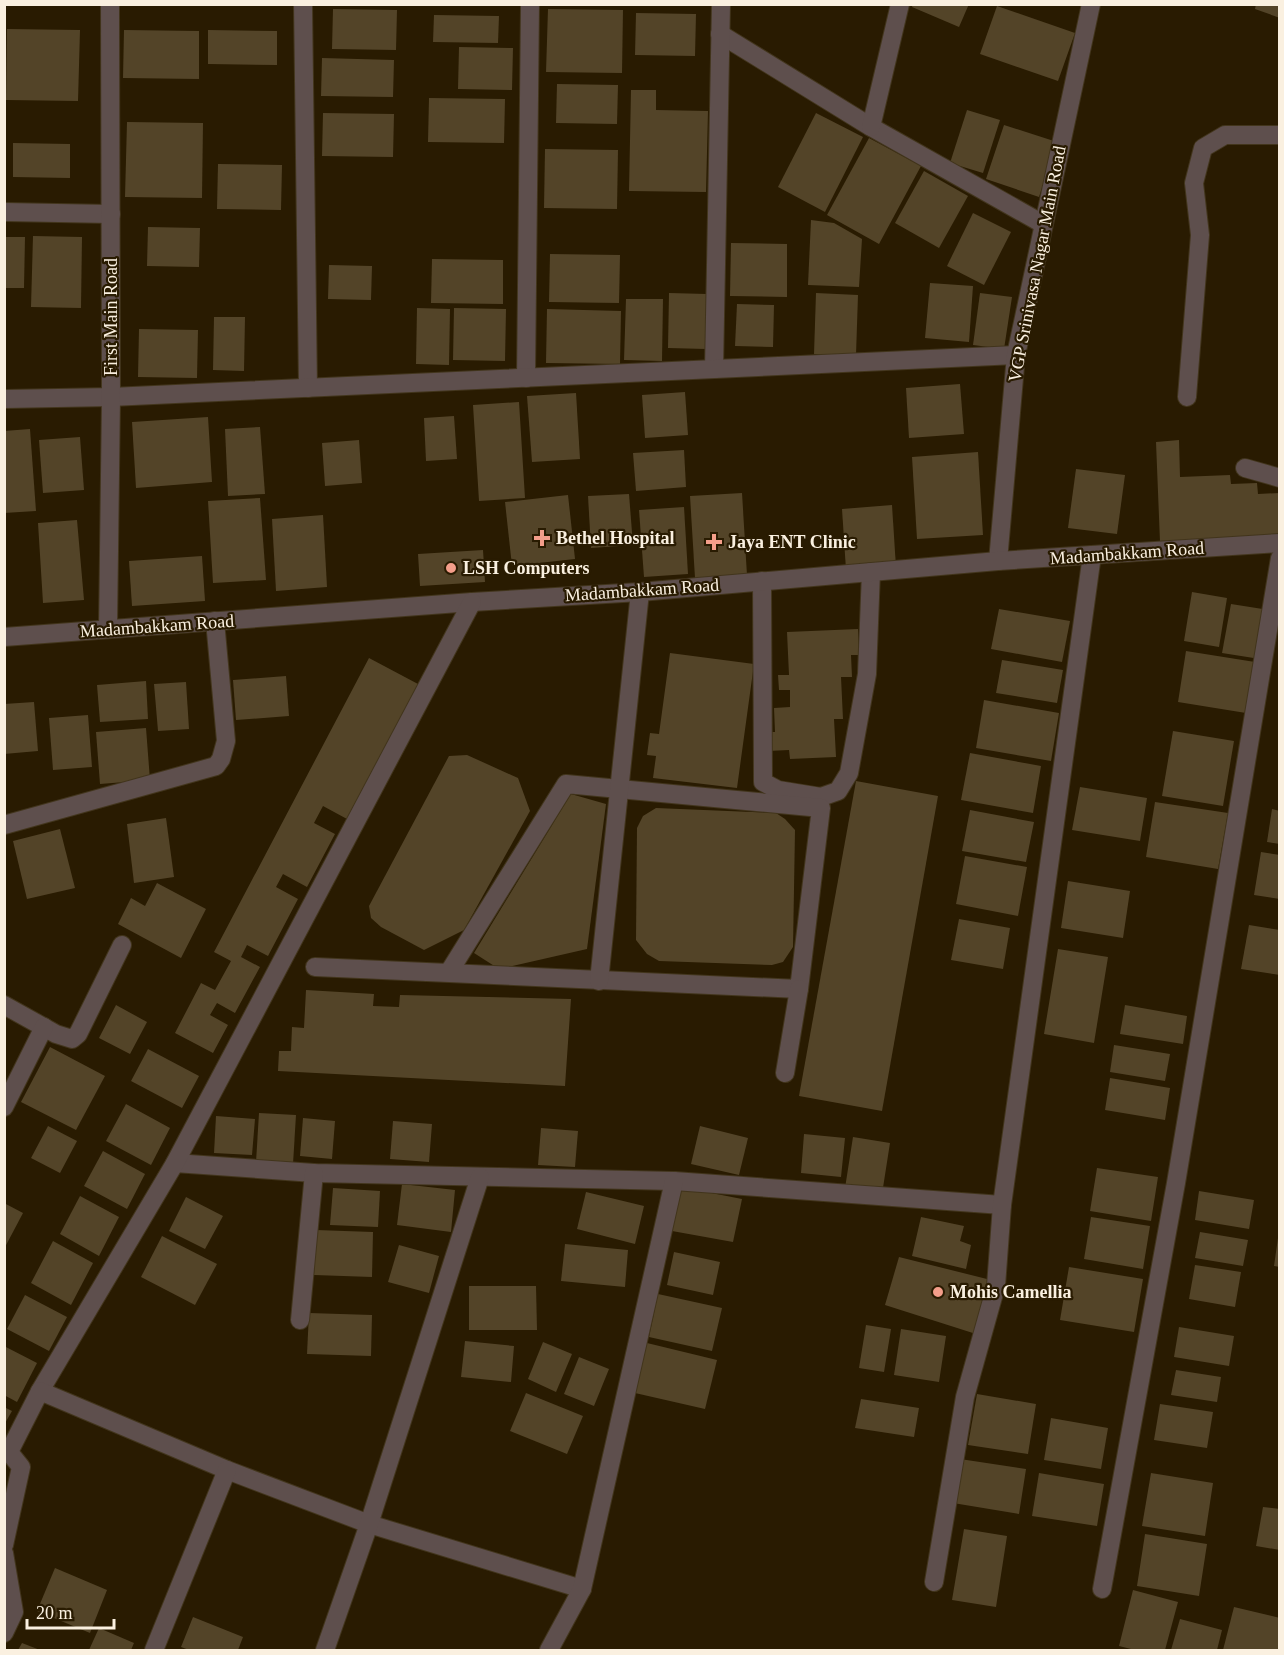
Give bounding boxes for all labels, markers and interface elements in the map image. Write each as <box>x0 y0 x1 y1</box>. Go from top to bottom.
street label: VGP Srinivasa Nagar Main Road <box>1004 144 1070 384</box>
street label: First Main Road <box>101 258 121 376</box>
place label: Bethel Hospital <box>556 528 675 548</box>
marker: Bethel Hospital <box>533 529 551 547</box>
place label: Jaya ENT Clinic <box>728 532 856 552</box>
marker: Jaya ENT Clinic <box>705 533 723 551</box>
street label: Madambakkam Road <box>1049 538 1205 568</box>
place label: LSH Computers <box>463 558 590 578</box>
marker: LSH Computers <box>444 561 458 575</box>
street label: Madambakkam Road <box>564 575 720 605</box>
street label: Madambakkam Road <box>79 611 235 641</box>
place label: Mohis Camellia <box>950 1282 1072 1302</box>
marker: Mohis Camellia <box>931 1285 945 1299</box>
scale bar <box>27 1592 114 1630</box>
text: 20 m <box>36 1603 73 1623</box>

